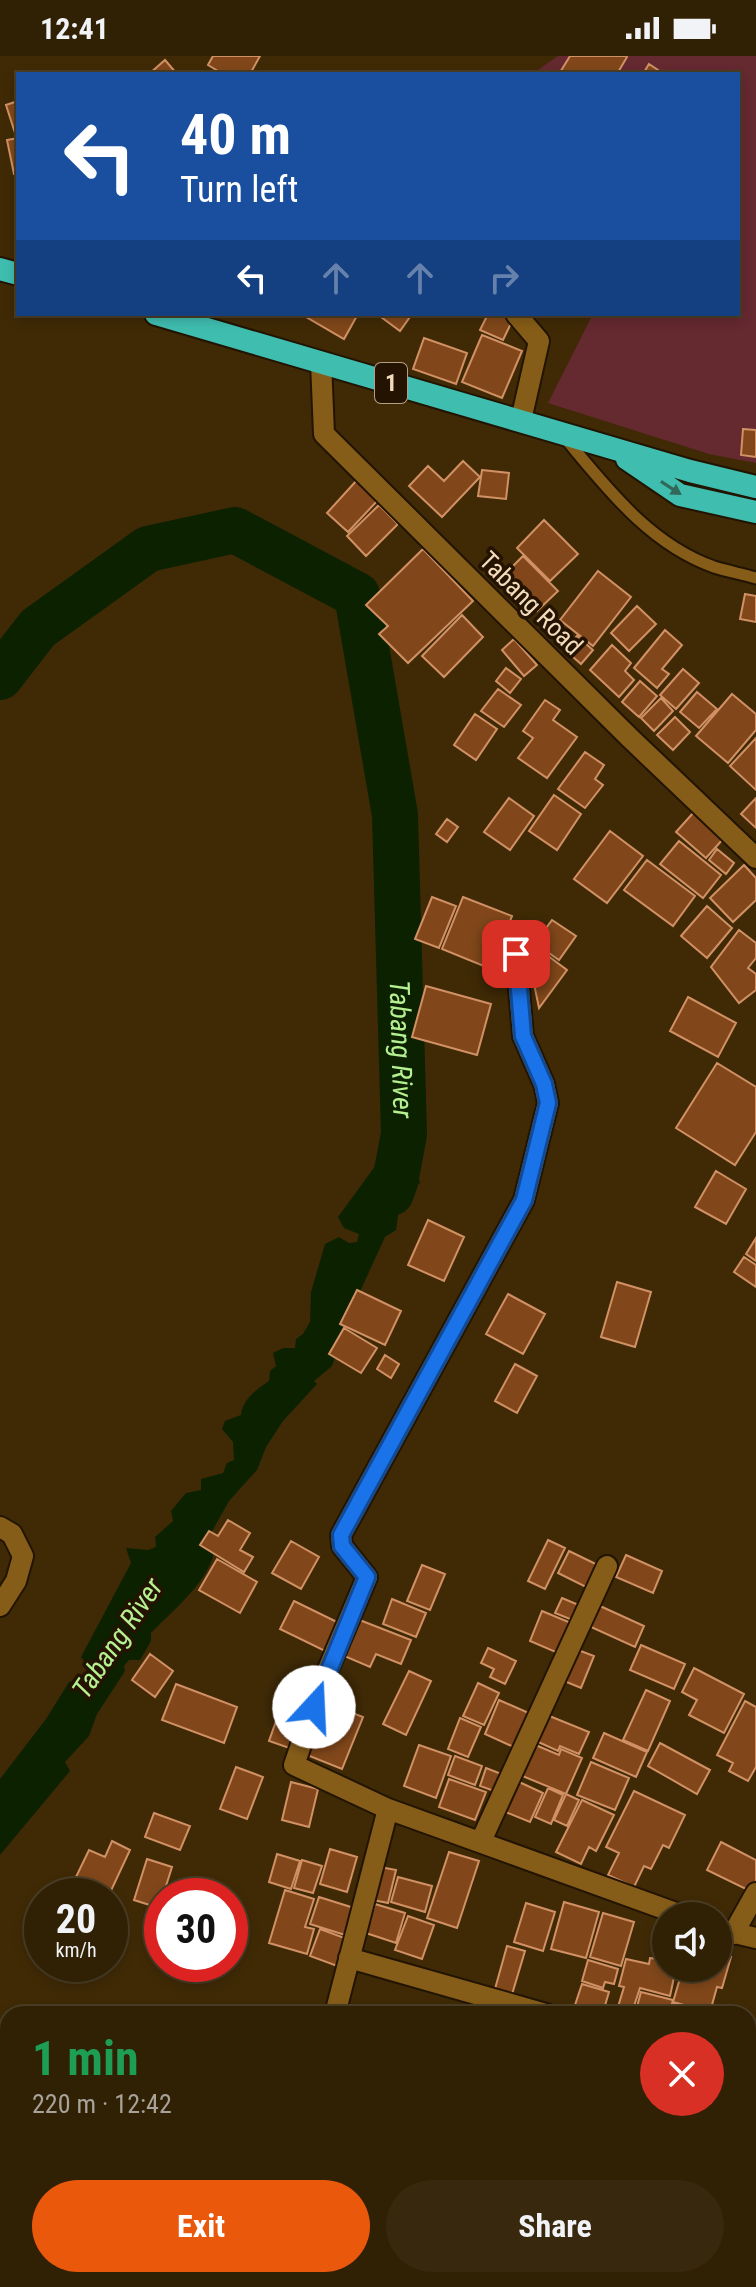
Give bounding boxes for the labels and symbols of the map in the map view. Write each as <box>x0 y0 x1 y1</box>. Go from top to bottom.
road number: 1 <box>375 363 407 403</box>
one-way arrow <box>660 480 682 494</box>
street label: Tabang Road <box>473 545 589 661</box>
pin <box>482 920 550 988</box>
water label: Tabang River <box>383 979 420 1119</box>
water label: Tabang River <box>65 1571 170 1705</box>
position arrow <box>272 1665 356 1749</box>
speed limit sign: 30 <box>144 1878 248 1982</box>

